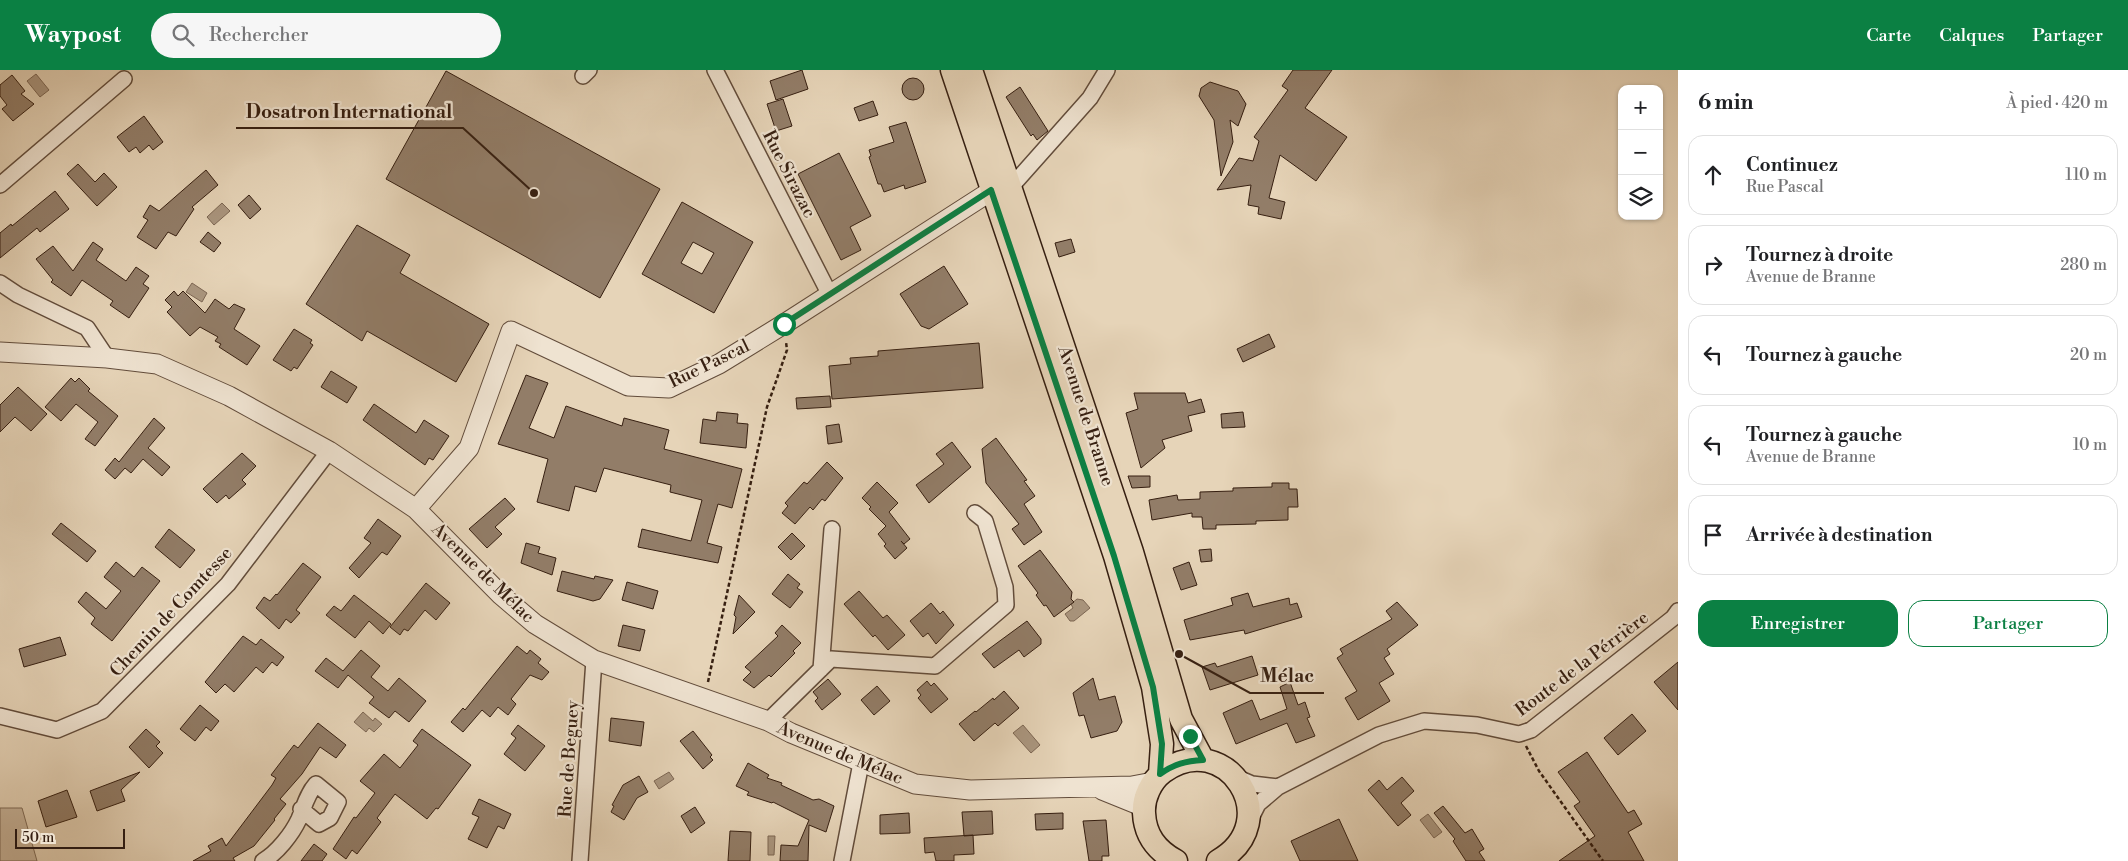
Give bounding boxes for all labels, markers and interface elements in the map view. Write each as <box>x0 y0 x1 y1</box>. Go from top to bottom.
search box <box>151 13 501 58</box>
text: Waypost <box>25 20 121 50</box>
icon: search <box>169 21 197 49</box>
text: Rechercher <box>209 23 308 47</box>
text: Carte <box>1866 24 1911 47</box>
text: Calques <box>1939 24 2004 47</box>
text: Partager <box>2032 24 2103 47</box>
map controls <box>1618 85 1663 220</box>
button: + <box>1618 85 1663 130</box>
text: 6 min <box>1698 90 1753 116</box>
text: À pied · 420 m <box>2006 93 2108 113</box>
callout: Dosatron International <box>236 94 463 128</box>
text: Dosatron International <box>246 100 452 124</box>
street label: Rue Sirazac <box>757 126 821 222</box>
button: − <box>1618 130 1663 175</box>
text: Continuez <box>1746 153 1838 177</box>
icon: ahead <box>1699 161 1727 189</box>
text: 110 m <box>2065 165 2107 185</box>
button: layers <box>1618 175 1663 220</box>
text: Rue Pascal <box>1746 177 1824 197</box>
text: Tournez à droite <box>1746 243 1893 267</box>
icon: right <box>1699 251 1727 279</box>
text: 280 m <box>2060 255 2107 275</box>
text: Avenue de Branne <box>1746 267 1876 287</box>
route start <box>773 313 796 336</box>
street label: Rue Pascal <box>665 334 754 393</box>
icon: left <box>1699 341 1727 369</box>
street label: Avenue de Branne <box>1052 342 1120 489</box>
text: Tournez à gauche <box>1746 343 1902 367</box>
text: 20 m <box>2070 345 2107 365</box>
text: Tournez à gauche <box>1746 423 1902 447</box>
icon: left <box>1699 431 1727 459</box>
text: 10 m <box>2073 435 2107 455</box>
text: Avenue de Branne <box>1746 447 1876 467</box>
street label: Avenue de Mélac <box>426 517 539 628</box>
icon: arrive <box>1699 521 1727 549</box>
text: Arrivée à destination <box>1746 523 1932 547</box>
street label: Chemin de Comtesse <box>105 542 237 682</box>
button: Enregistrer <box>1698 600 1898 647</box>
button: Partager <box>1908 600 2108 647</box>
street label: Route de la Pérrière <box>1511 606 1653 722</box>
callout: Mélac <box>1250 659 1324 693</box>
text: Mélac <box>1260 664 1314 688</box>
street label: Rue de Beguey <box>553 699 585 818</box>
street label: Avenue de Mélac <box>773 716 906 790</box>
route end <box>1179 725 1202 748</box>
scale bar <box>15 826 125 849</box>
text: 50 m <box>22 829 54 847</box>

